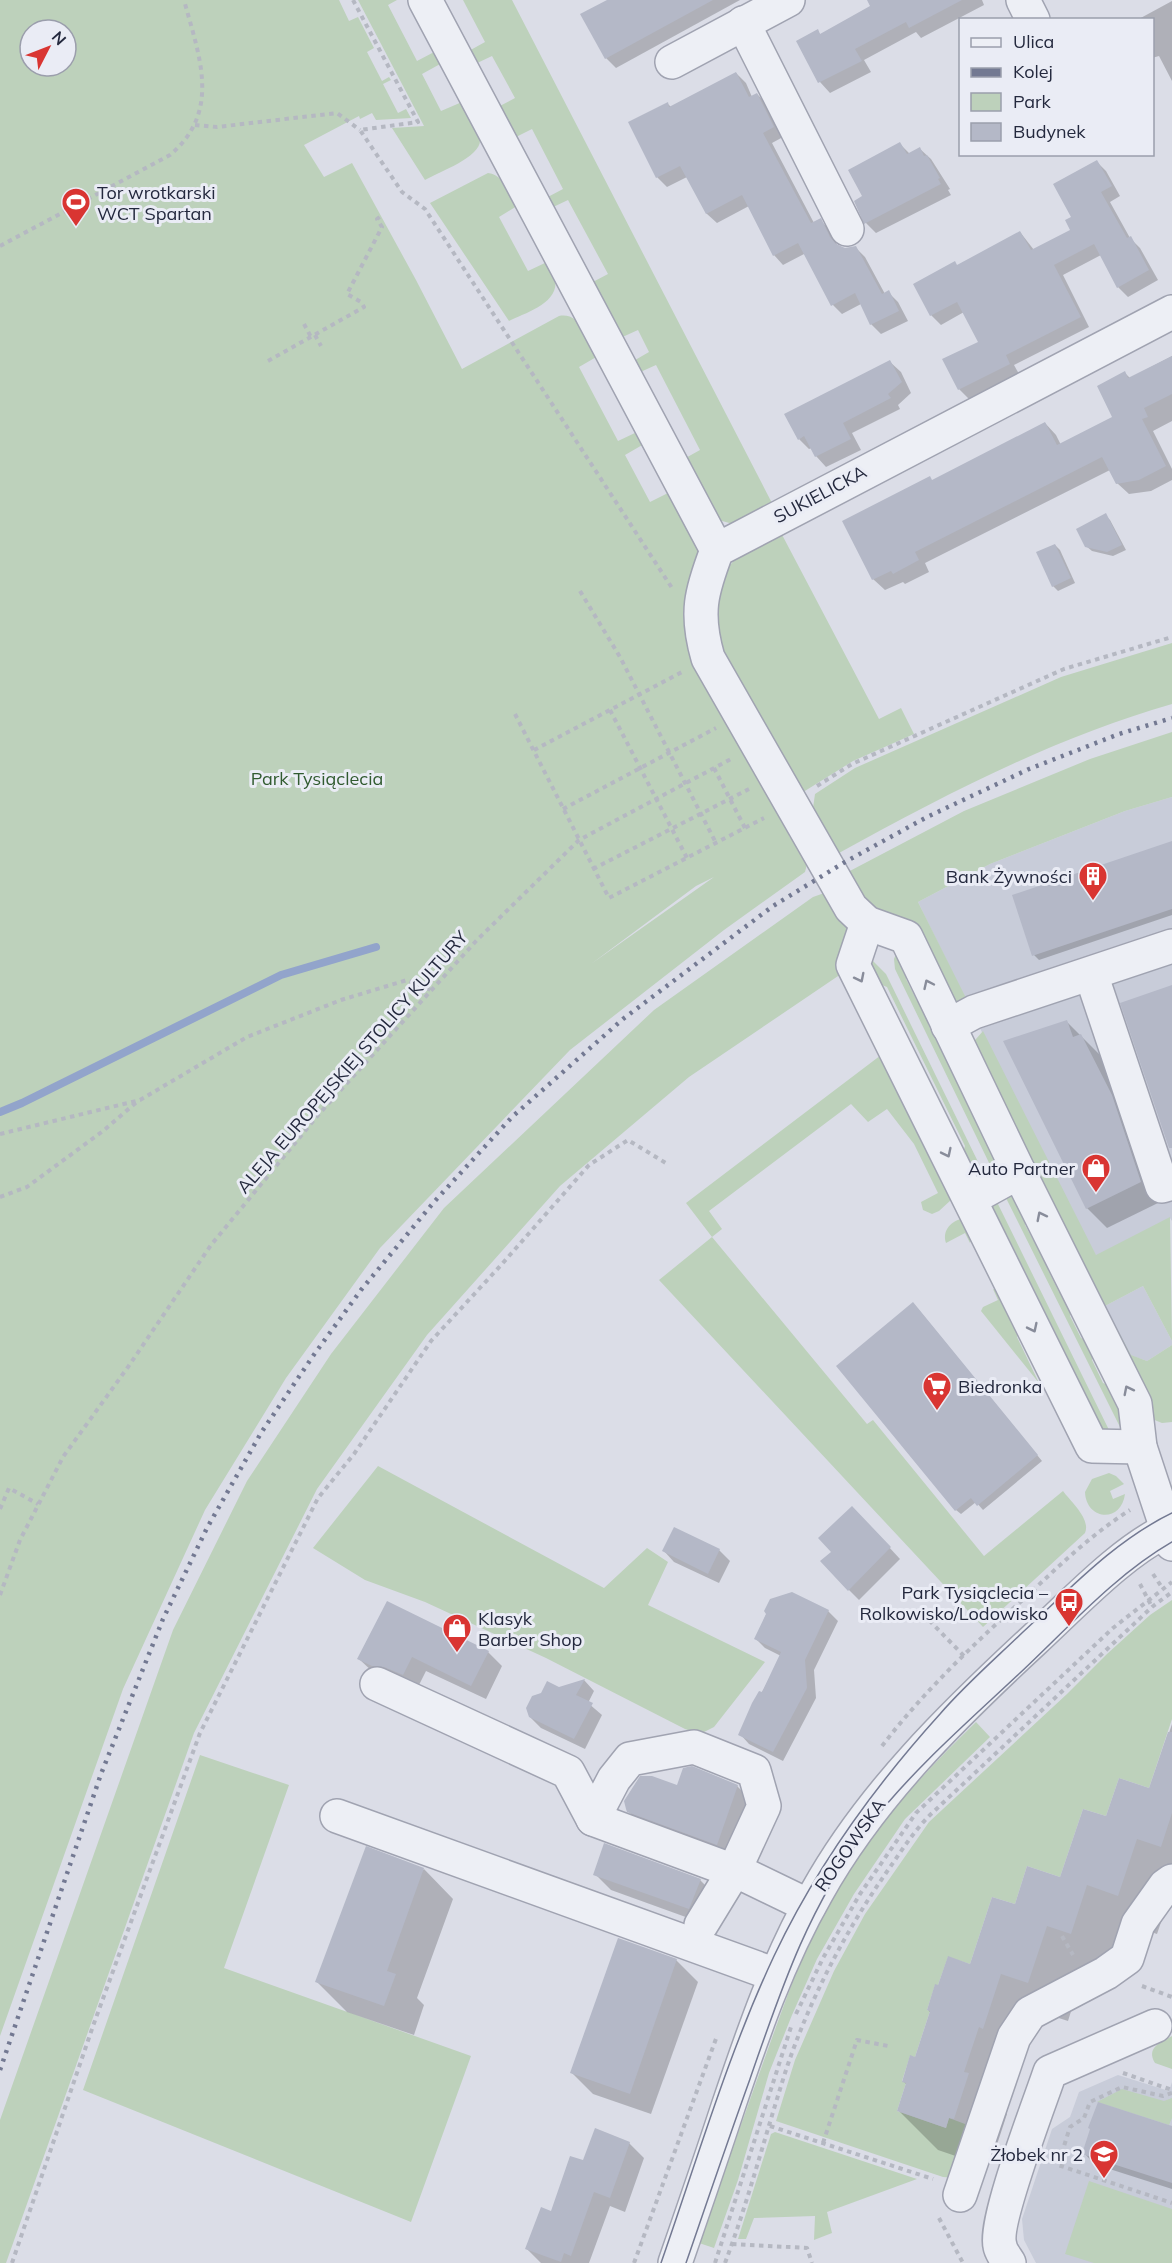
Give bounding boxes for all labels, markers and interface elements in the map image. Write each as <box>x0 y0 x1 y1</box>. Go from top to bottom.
north arrow <box>18 18 78 78</box>
legend <box>959 18 1154 156</box>
text: N <box>48 27 71 49</box>
text: Ulica <box>1013 30 1054 53</box>
text: Kolej <box>1013 60 1053 83</box>
text: Park <box>1013 90 1052 113</box>
text: Budynek <box>1013 120 1086 143</box>
place label: Tor wrotkarski WCT Spartan <box>97 181 215 225</box>
sports icon: Tor wrotkarski WCT Spartan <box>60 186 92 228</box>
street label: SUKIELICKA <box>770 460 870 528</box>
park label: Park Tysiąclecia <box>251 767 383 790</box>
building icon: Bank Żywności <box>1077 860 1109 902</box>
place label: Bank Żywności <box>946 865 1072 888</box>
street label: ALEJA EUROPEJSKIEJ STOLICY KULTURY <box>232 925 473 1198</box>
one-way arrow <box>853 972 865 983</box>
one-way arrow <box>924 979 936 990</box>
one-way arrow <box>940 1146 952 1157</box>
shop icon: Auto Partner <box>1080 1152 1112 1194</box>
place label: Auto Partner <box>968 1157 1075 1180</box>
one-way arrow <box>1037 1211 1048 1222</box>
one-way arrow <box>1025 1321 1037 1332</box>
supermarket icon: Biedronka <box>921 1370 953 1412</box>
place label: Biedronka <box>958 1375 1042 1398</box>
one-way arrow <box>1124 1386 1135 1397</box>
place label: Park Tysiąclecia – Rolkowisko/Lodowisko <box>860 1581 1049 1625</box>
bus stop icon: Park Tysiąclecia – Rolkowisko/Lodowisko <box>1053 1586 1085 1628</box>
place label: Klasyk Barber Shop <box>478 1607 582 1651</box>
shop icon: Klasyk Barber Shop <box>441 1612 473 1654</box>
street label: ROGOWSKA <box>810 1794 890 1896</box>
school or university icon: Żłobek nr 2 <box>1088 2138 1120 2180</box>
place label: Żłobek nr 2 <box>991 2143 1083 2166</box>

